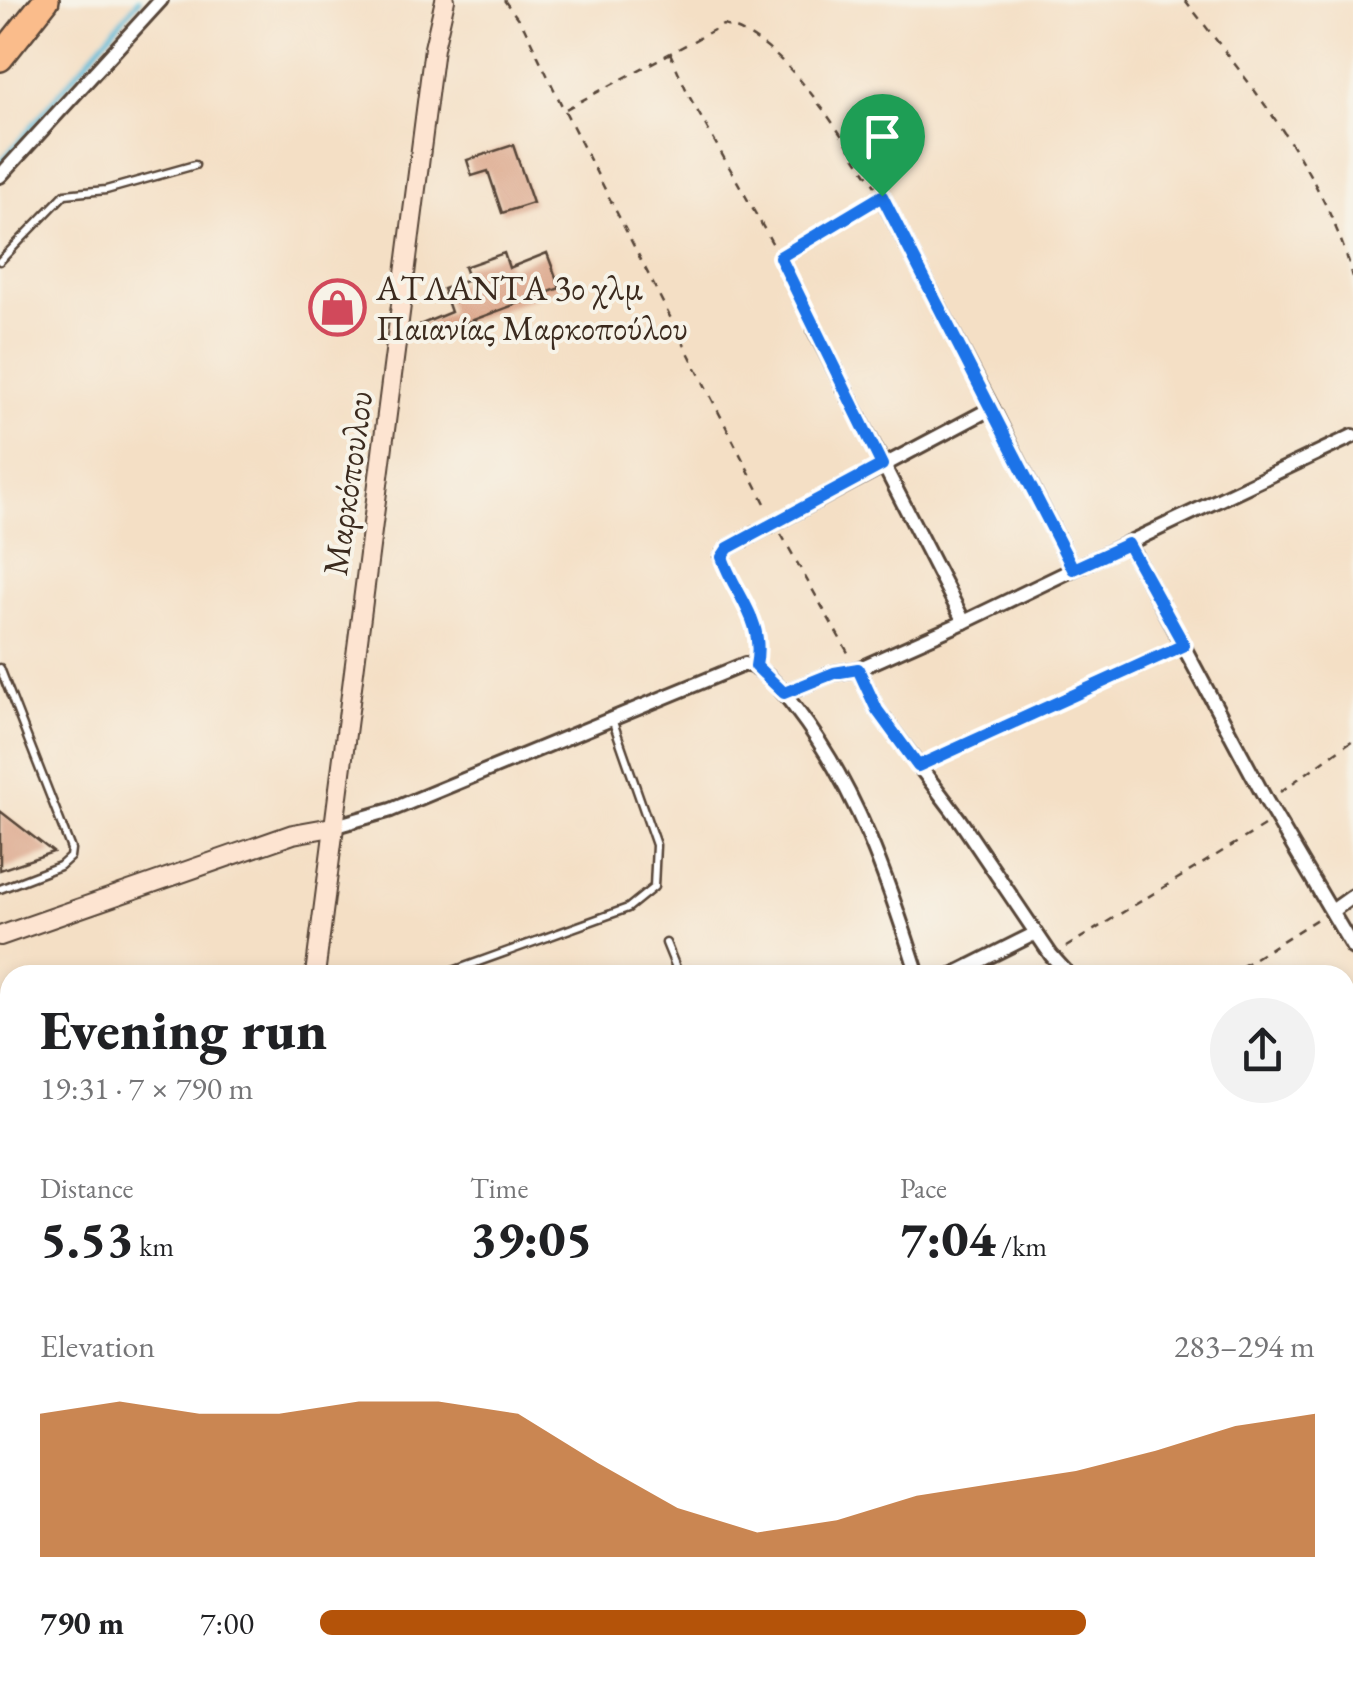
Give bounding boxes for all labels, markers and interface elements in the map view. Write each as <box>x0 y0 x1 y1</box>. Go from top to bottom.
pin <box>840 94 925 197</box>
icon: arrive <box>855 109 910 164</box>
place label: ΑΤΛΑΝΤΑ 3ο χλμ Παιανίας Μαρκοπούλου <box>375 265 688 350</box>
shop icon: ΑΤΛΑΝΤΑ 3ο χλμ Παιανίας Μαρκοπούλου <box>307 277 367 337</box>
street label: Μαρκόπουλου <box>312 388 382 578</box>
text: Evening run <box>40 994 327 1065</box>
button: share <box>1210 998 1315 1103</box>
text: 19:31 · 7 × 790 m <box>40 1067 253 1109</box>
text: Distance <box>40 1170 134 1206</box>
text: Time <box>470 1170 528 1206</box>
text: Pace <box>900 1170 947 1206</box>
text: 5.53 <box>40 1206 134 1271</box>
text: 39:05 <box>470 1206 592 1271</box>
text: 7:04 <box>900 1206 995 1271</box>
text: km <box>134 1228 174 1264</box>
text: /km <box>995 1228 1047 1264</box>
text: Elevation <box>40 1325 155 1367</box>
text: 283–294 m <box>1174 1325 1315 1367</box>
text: 790 m <box>40 1602 124 1644</box>
text: 7:00 <box>200 1602 254 1644</box>

